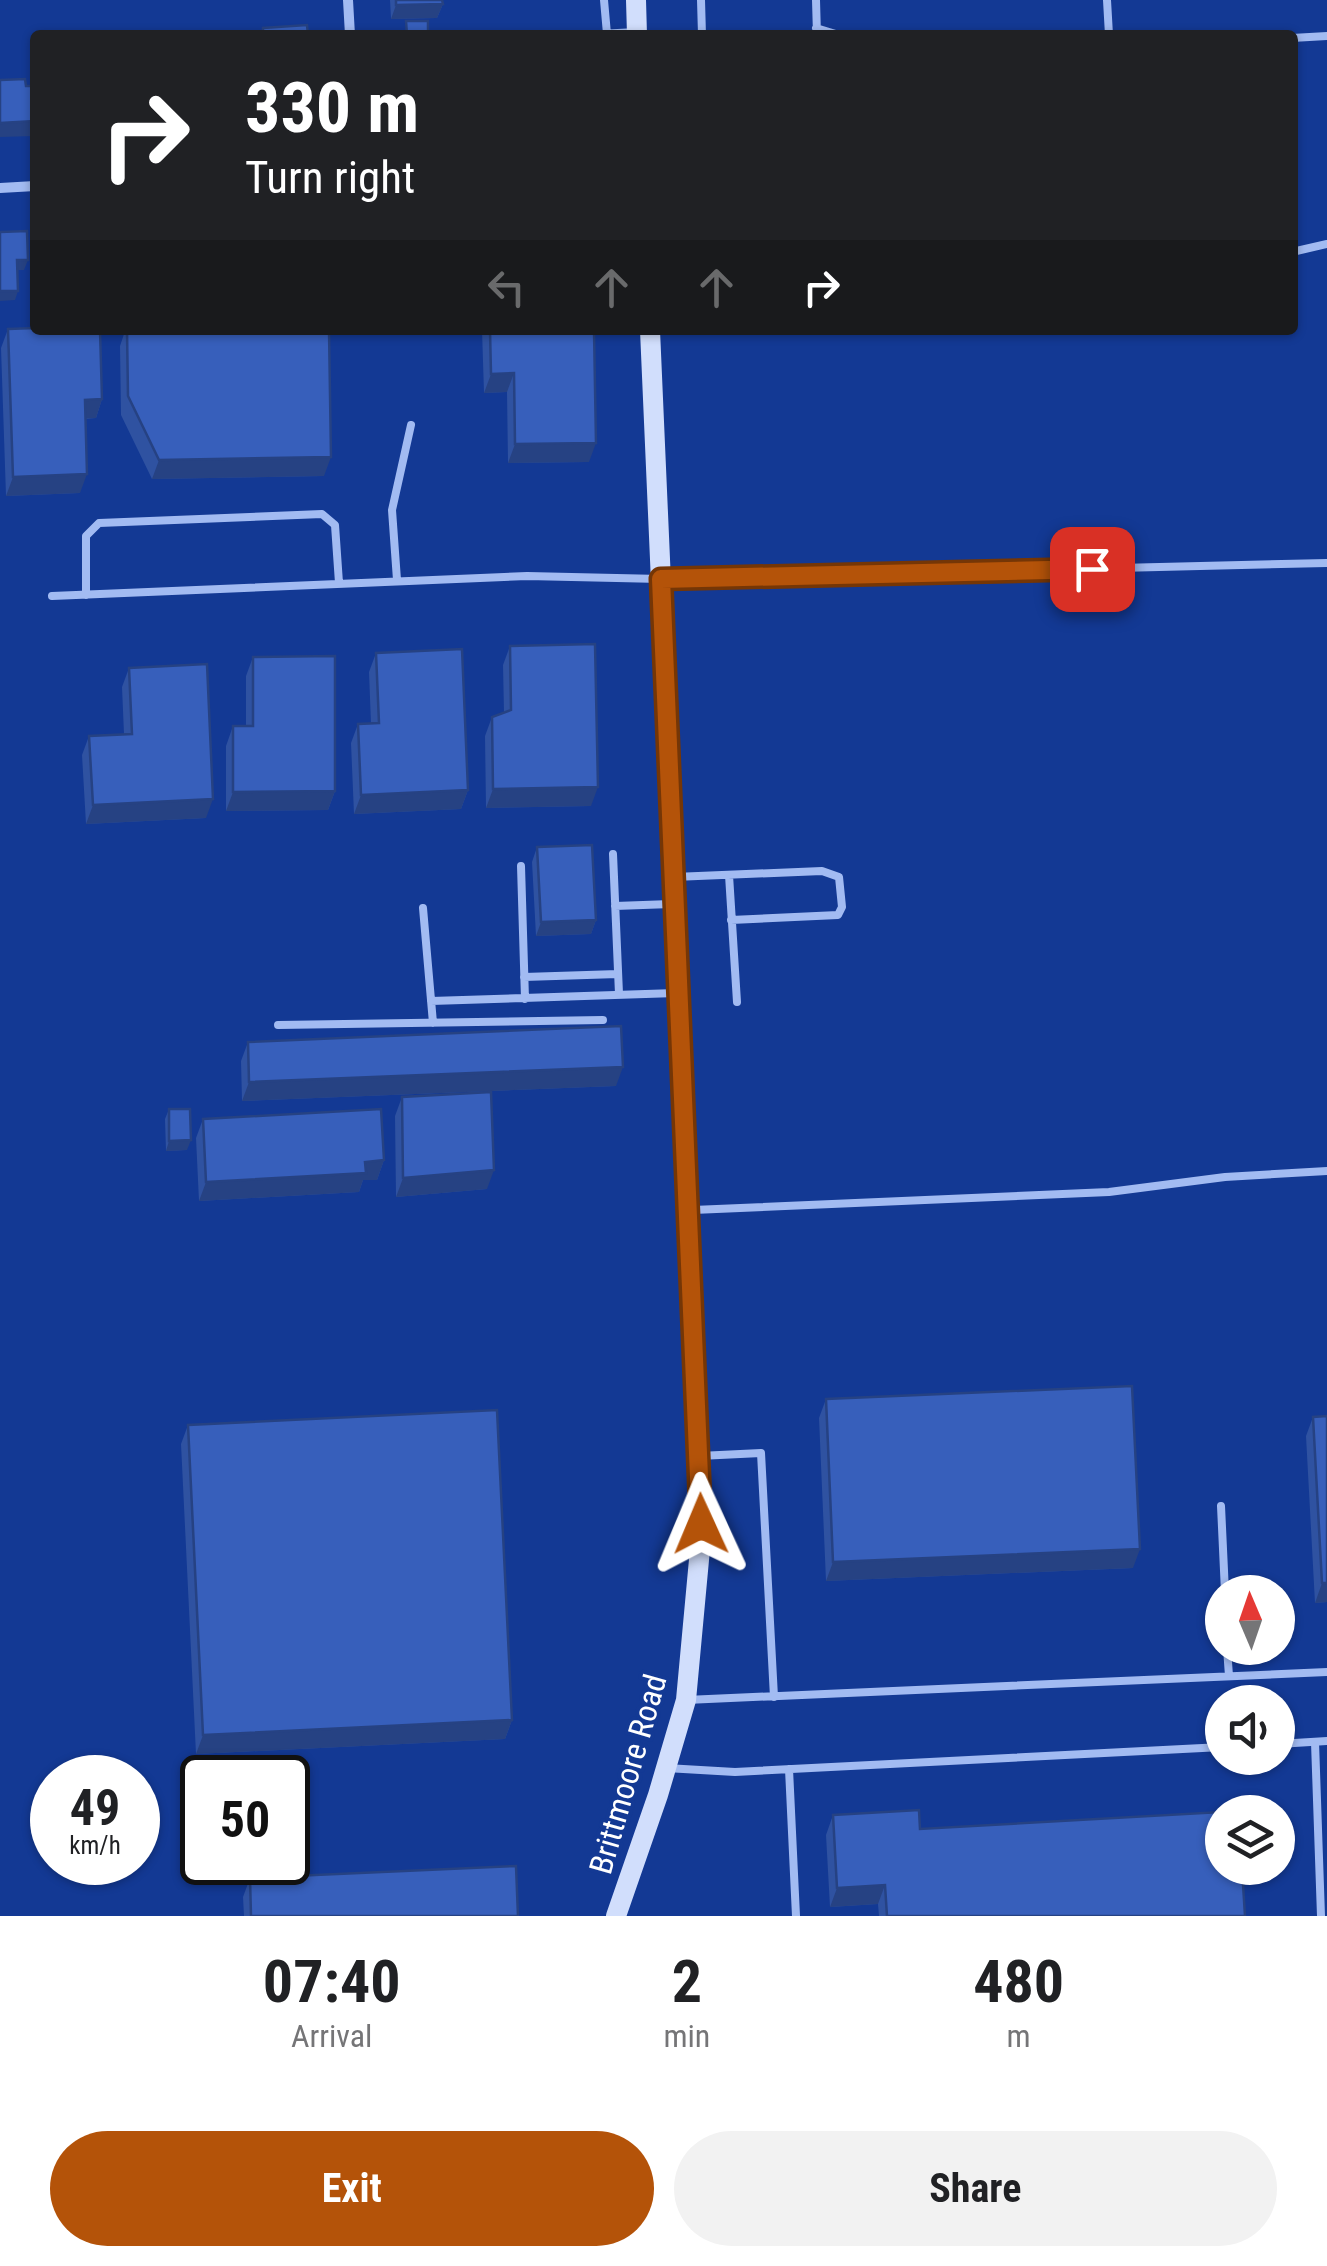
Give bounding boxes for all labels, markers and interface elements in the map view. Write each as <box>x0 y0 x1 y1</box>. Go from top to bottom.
text: 330 m <box>245 67 419 149</box>
icon: right <box>80 70 210 200</box>
text: Turn right <box>245 151 415 204</box>
icon: left <box>479 260 534 315</box>
icon: ahead <box>584 260 639 315</box>
icon: ahead <box>689 260 744 315</box>
icon: right <box>794 260 849 315</box>
pin <box>1050 527 1135 612</box>
icon: arrive <box>1065 542 1120 597</box>
position arrow <box>649 1472 753 1576</box>
north arrow <box>1205 1575 1295 1665</box>
map controls <box>1205 1575 1295 1885</box>
street label: Brittmoore Road <box>581 1670 675 1878</box>
button: sound <box>1205 1685 1295 1775</box>
speed limit sign: 50 <box>180 1755 310 1885</box>
text: 49 <box>70 1779 120 1837</box>
button: layers <box>1205 1795 1295 1885</box>
text: km/h <box>69 1831 121 1860</box>
text: 07:40 <box>263 1946 401 2017</box>
text: 2 <box>672 1946 702 2017</box>
text: 480 <box>973 1946 1064 2017</box>
text: Arrival <box>291 2017 372 2055</box>
text: min <box>663 2017 710 2055</box>
text: m <box>1007 2017 1031 2055</box>
button: Exit <box>50 2131 654 2246</box>
button: Share <box>674 2131 1277 2246</box>

